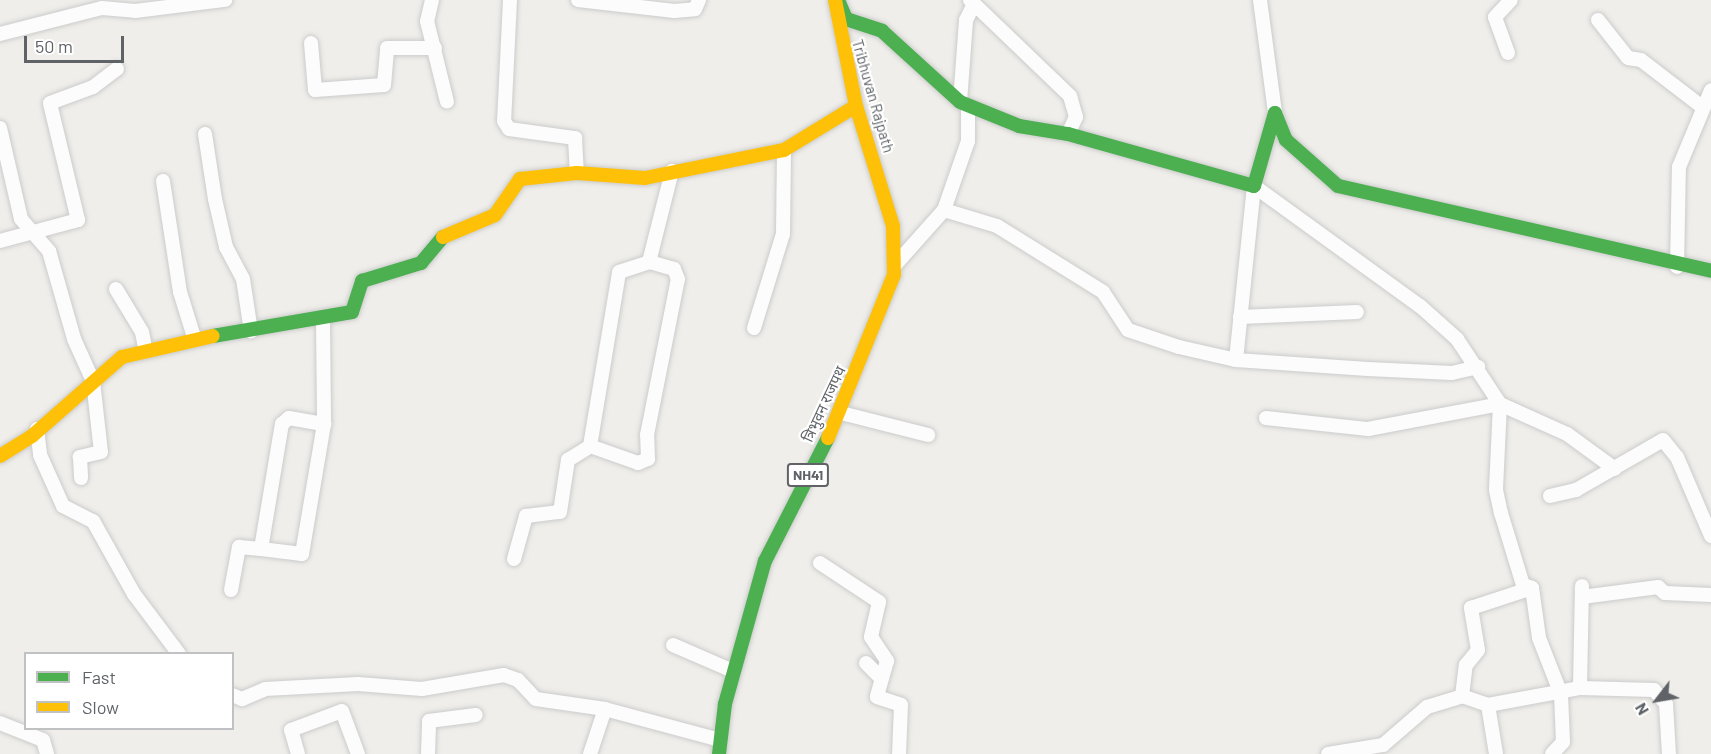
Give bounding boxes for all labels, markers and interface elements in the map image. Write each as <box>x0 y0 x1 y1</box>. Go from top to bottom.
scale bar <box>27 24 128 62</box>
text: 50 m <box>35 35 73 57</box>
street label: Tribhuvan Rajpath <box>848 37 898 155</box>
street label: त्रिभुवन राजपथ <box>799 363 849 445</box>
road number: NH41 <box>786 464 830 486</box>
legend <box>24 652 234 730</box>
text: Fast <box>82 666 116 688</box>
north arrow <box>1627 670 1687 730</box>
text: Slow <box>82 696 119 718</box>
text: N <box>1630 700 1652 719</box>

